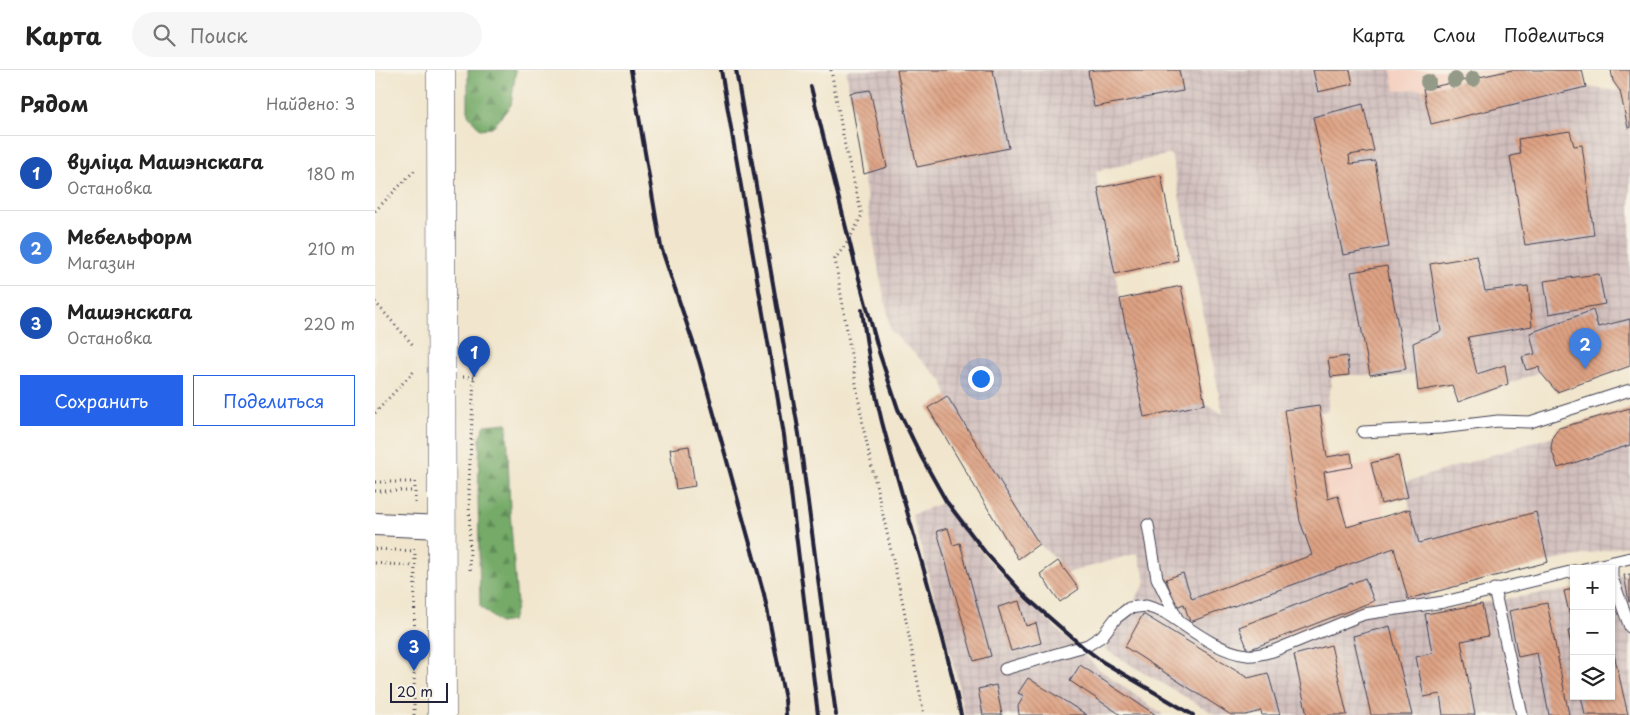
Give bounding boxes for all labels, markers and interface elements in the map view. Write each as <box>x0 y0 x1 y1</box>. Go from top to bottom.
search box <box>132 12 482 57</box>
text: Карта <box>25 17 102 53</box>
icon: search <box>150 21 178 49</box>
text: Поиск <box>190 21 248 49</box>
text: Карта <box>1352 21 1405 48</box>
text: Слои <box>1433 21 1476 48</box>
text: Поделиться <box>1504 21 1605 48</box>
text: Рядом <box>20 87 88 119</box>
text: Найдено: 3 <box>266 91 355 115</box>
text: вуліца Машэнскага <box>67 147 264 175</box>
text: 1 <box>32 161 40 185</box>
text: 180 m <box>307 161 355 185</box>
text: Остановка <box>67 175 152 199</box>
text: Мебельформ <box>67 222 192 250</box>
text: 2 <box>30 236 42 260</box>
text: 210 m <box>307 236 355 260</box>
text: Магазин <box>67 250 136 274</box>
text: Машэнскага <box>67 297 192 325</box>
text: 3 <box>31 311 41 335</box>
text: 220 m <box>304 311 355 335</box>
text: Остановка <box>67 325 152 349</box>
pin: 2 <box>1569 328 1601 369</box>
pin: 1 <box>458 336 490 377</box>
your location <box>968 366 994 392</box>
button: Сохранить <box>20 375 183 426</box>
button: Поделиться <box>193 375 355 426</box>
map controls <box>1570 565 1615 700</box>
button: + <box>1570 565 1615 610</box>
button: − <box>1570 610 1615 655</box>
pin: 3 <box>398 630 430 671</box>
button: layers <box>1570 655 1615 700</box>
scale bar <box>390 680 447 703</box>
text: 20 m <box>397 681 433 702</box>

